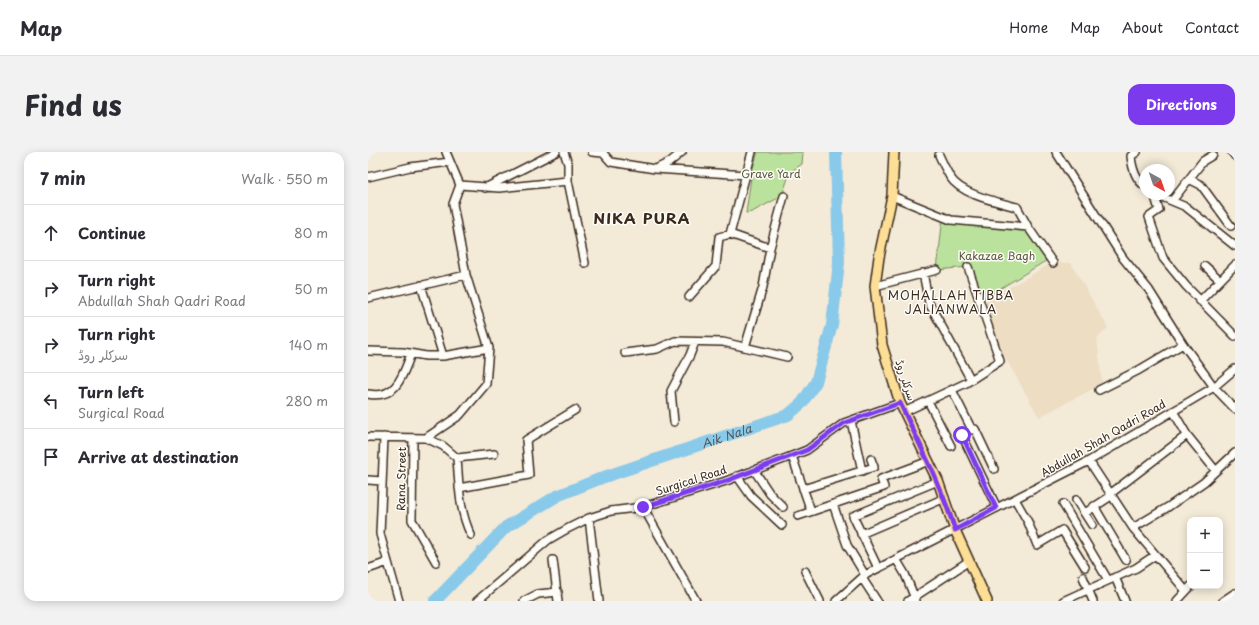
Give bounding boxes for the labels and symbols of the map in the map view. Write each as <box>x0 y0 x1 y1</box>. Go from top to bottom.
north arrow <box>1139 164 1175 200</box>
park label: Grave Yard <box>741 165 801 182</box>
district label: NIKA PURA <box>593 206 691 229</box>
park label: Kakazae Bagh <box>959 247 1035 264</box>
district label: MOHALLAH TIBBA JALIANWALA <box>888 286 1014 318</box>
street label: سرکلر روڈ <box>891 357 921 403</box>
street label: Abdullah Shah Qadri Road <box>1037 395 1169 481</box>
water label: Aik Nala <box>699 419 754 453</box>
route start <box>953 426 971 444</box>
street label: Rana Street <box>392 446 410 511</box>
street label: Surgical Road <box>653 460 729 499</box>
route end <box>634 498 652 516</box>

